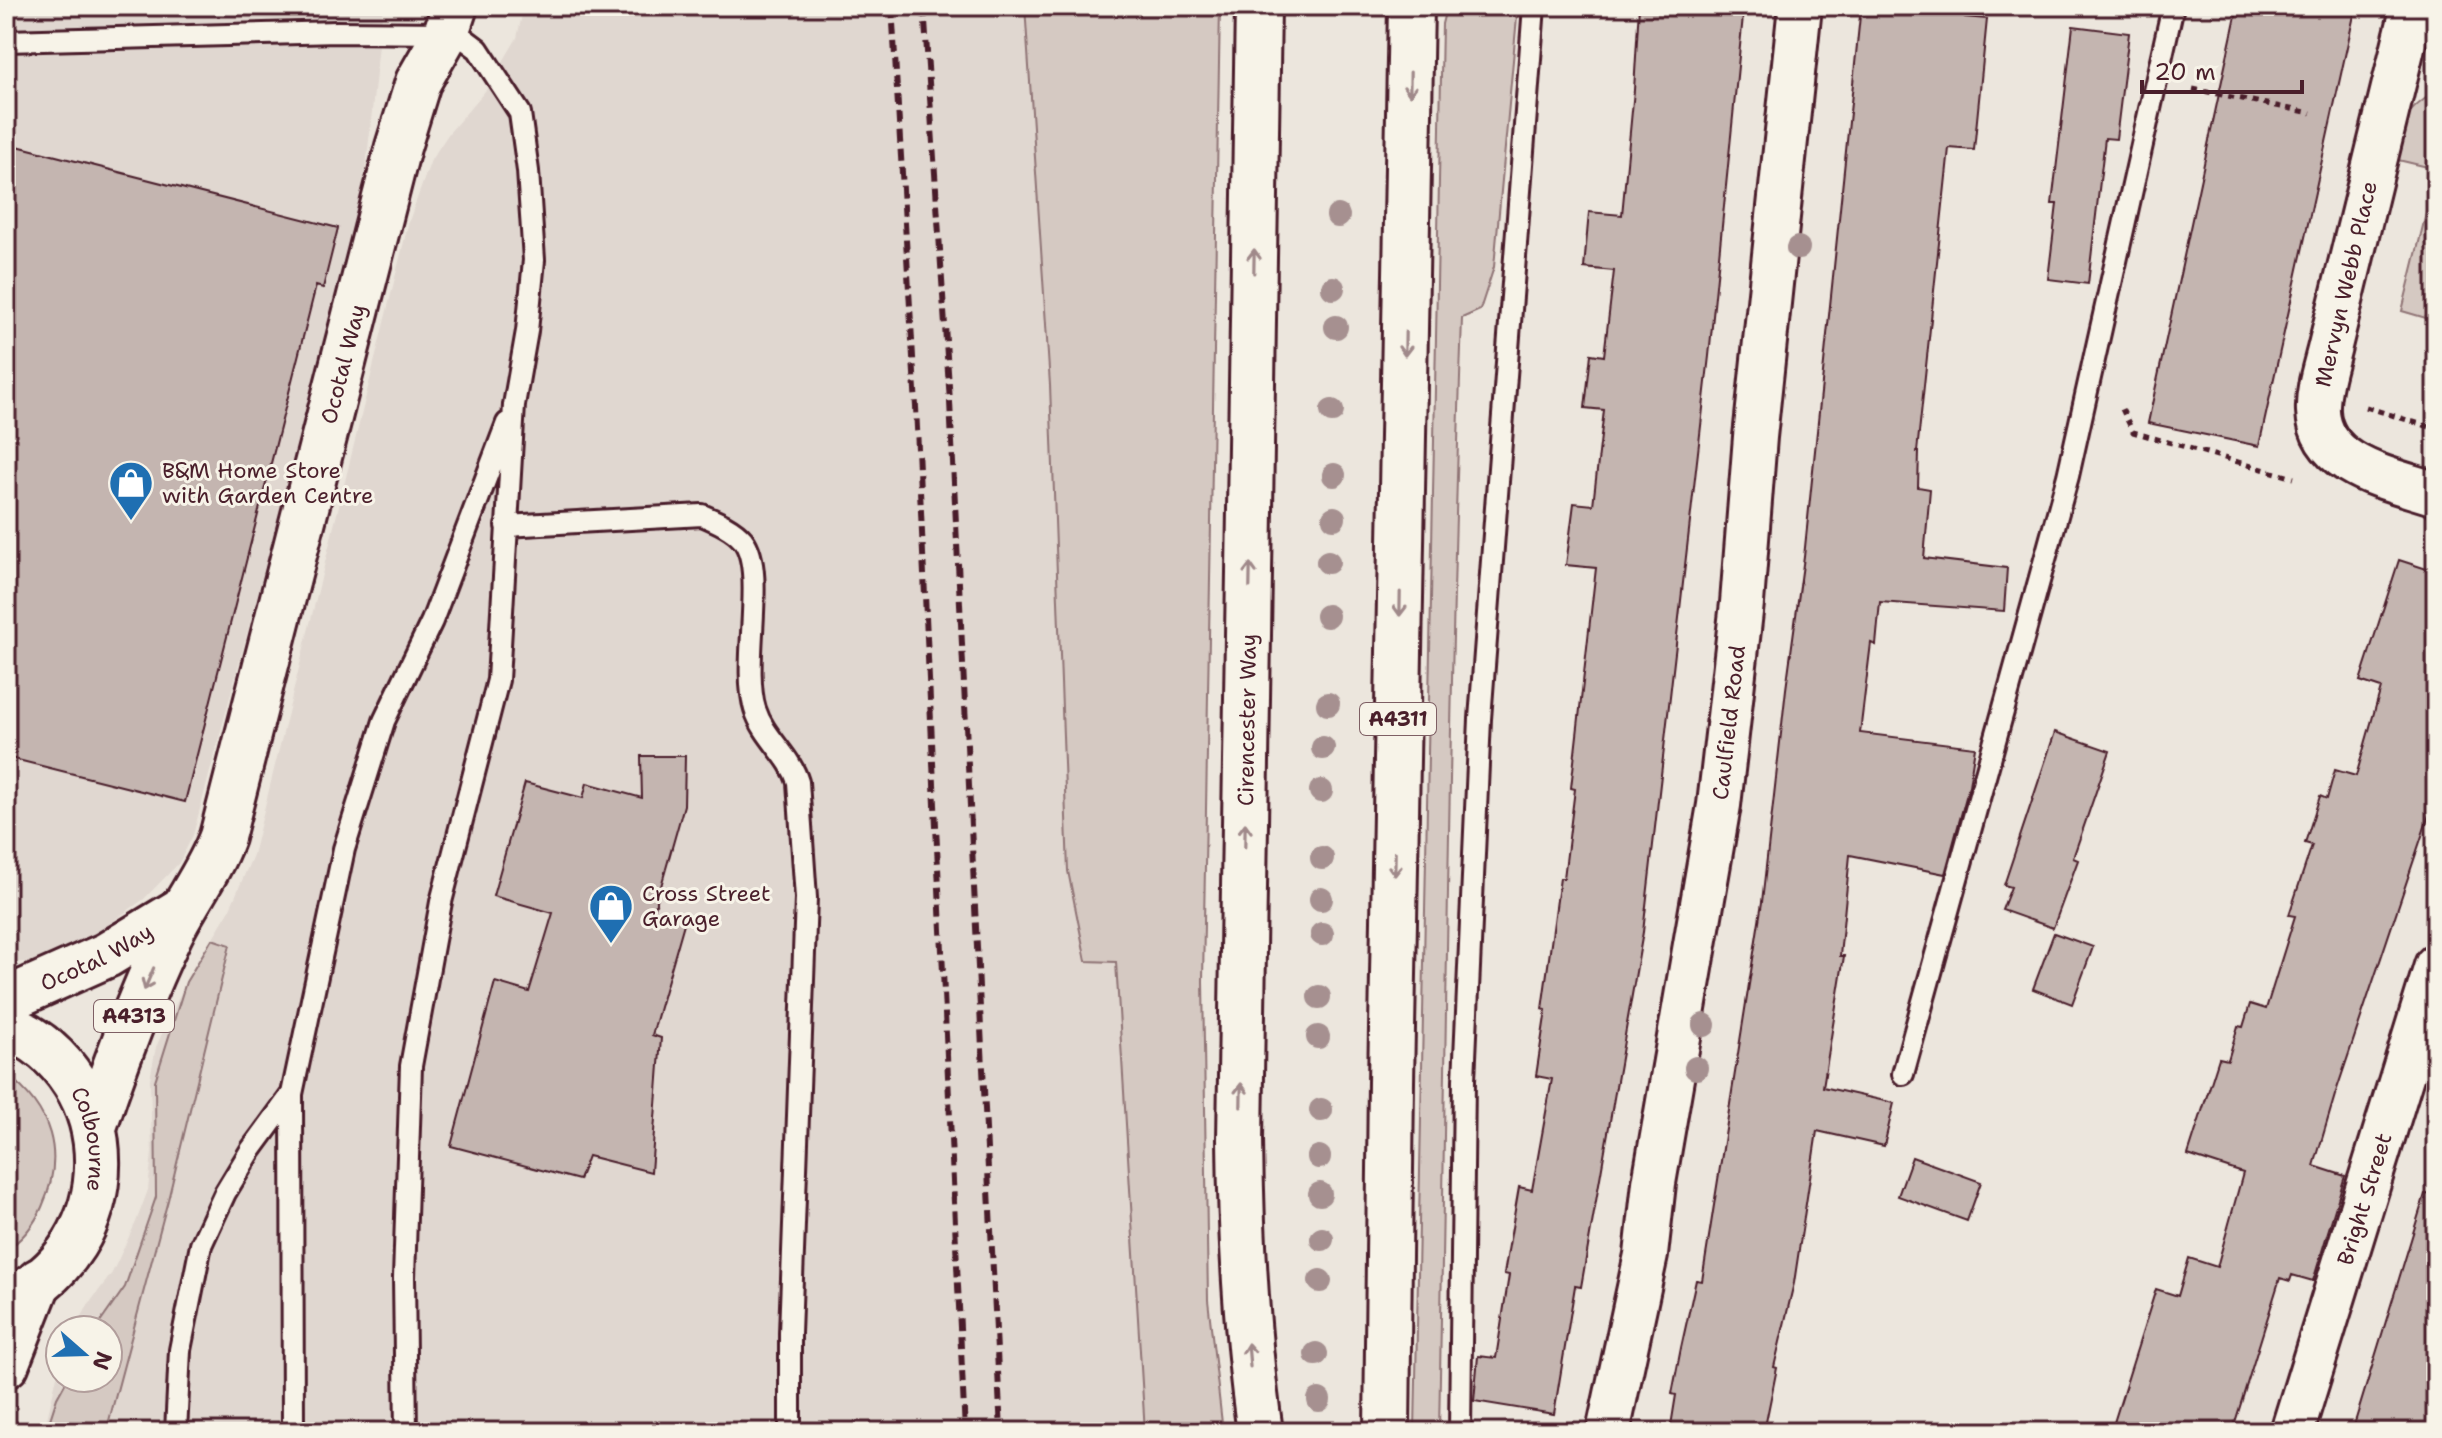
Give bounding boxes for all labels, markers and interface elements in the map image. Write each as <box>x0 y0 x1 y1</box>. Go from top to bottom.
scale bar <box>2142 44 2302 94</box>
text: 20 m <box>2154 56 2216 88</box>
one-way arrow <box>1402 70 1418 97</box>
street label: Mervyn Webb Place <box>2308 178 2384 390</box>
one-way arrow <box>1246 248 1262 275</box>
street label: Ocotal Way <box>313 301 372 427</box>
one-way arrow <box>1397 330 1413 357</box>
place label: B&M Home Store with Garden Centre <box>162 456 374 510</box>
shop icon: B&M Home Store with Garden Centre <box>107 459 155 522</box>
one-way arrow <box>1242 562 1257 589</box>
one-way arrow <box>1392 590 1408 617</box>
street label: Cirencester Way <box>1231 634 1263 806</box>
street label: Caulfield Road <box>1705 643 1752 802</box>
road number: A4311 <box>1360 703 1436 735</box>
one-way arrow <box>1238 822 1253 849</box>
one-way arrow <box>1387 850 1403 877</box>
place label: Cross Street Garage <box>642 879 771 933</box>
shop icon: Cross Street Garage <box>587 882 635 945</box>
street label: Ocotal Way <box>35 916 158 998</box>
one-way arrow <box>141 966 156 991</box>
road number: A4313 <box>94 1000 174 1032</box>
street label: Colbourne <box>65 1081 112 1194</box>
one-way arrow <box>1233 1082 1249 1109</box>
street label: Bright Street <box>2330 1129 2398 1269</box>
north arrow <box>44 1314 124 1394</box>
one-way arrow <box>1242 1342 1257 1369</box>
text: N <box>86 1348 119 1374</box>

